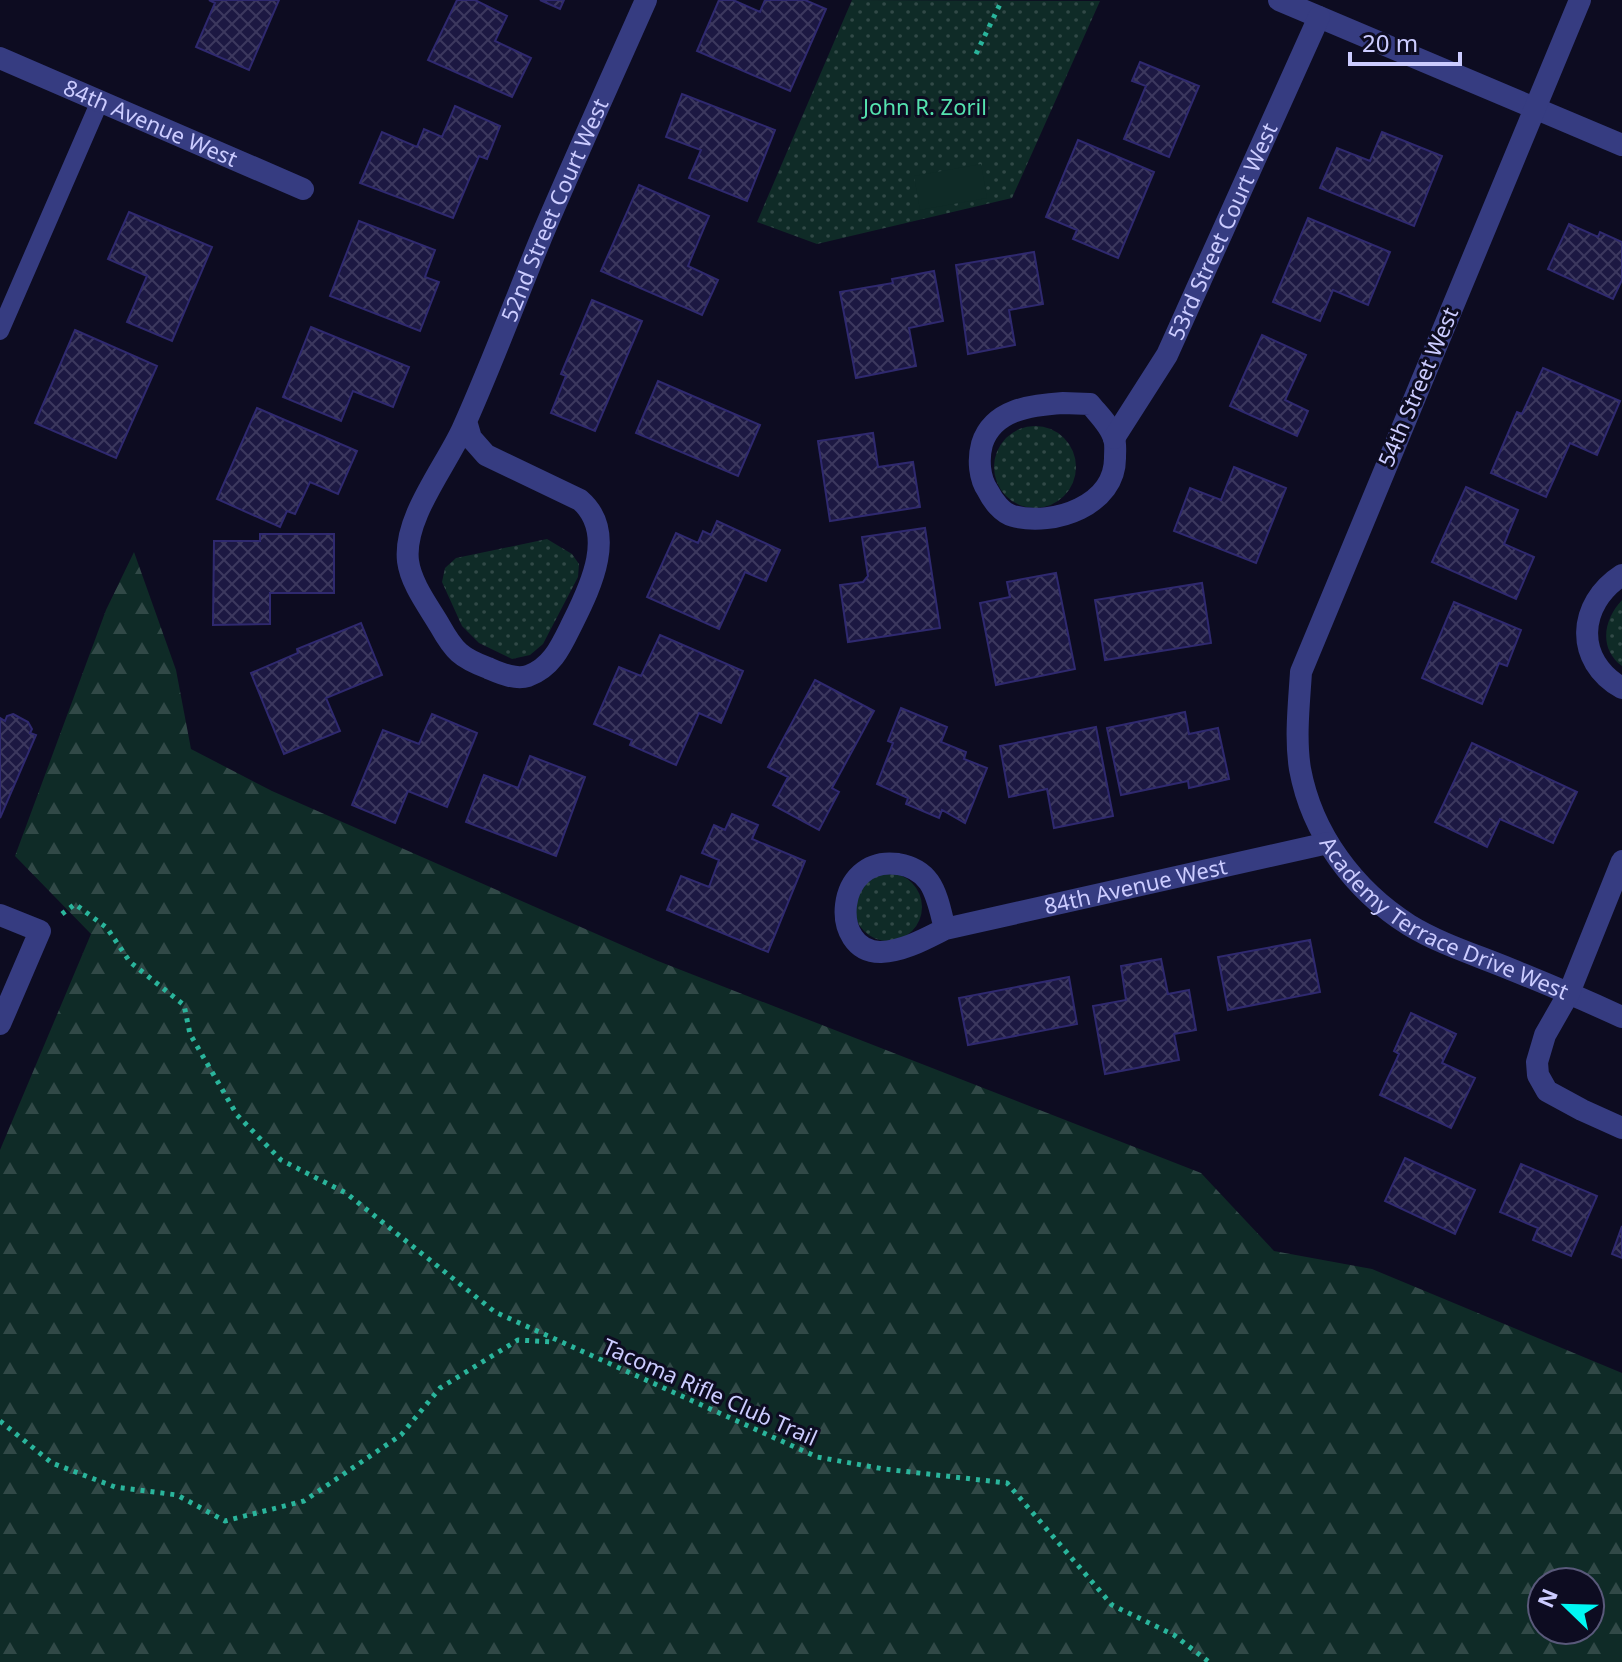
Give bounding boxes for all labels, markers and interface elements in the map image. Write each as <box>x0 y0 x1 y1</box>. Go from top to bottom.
scale bar <box>1350 16 1460 66</box>
text: 20 m <box>1362 26 1418 59</box>
street label: 84th Avenue West <box>59 71 243 173</box>
park label: John R. Zoril <box>861 91 987 121</box>
street label: 52nd Street Court West <box>493 93 614 326</box>
street label: 53rd Street Court West <box>1160 118 1284 344</box>
street label: 54th Street West <box>1370 302 1464 471</box>
street label: Academy Terrace Drive West <box>1314 830 1574 1006</box>
street label: 84th Avenue West <box>1041 850 1230 920</box>
street label: Tacoma Rifle Club Trail <box>598 1330 822 1452</box>
north arrow <box>1526 1566 1606 1646</box>
text: N <box>1529 1584 1564 1612</box>

